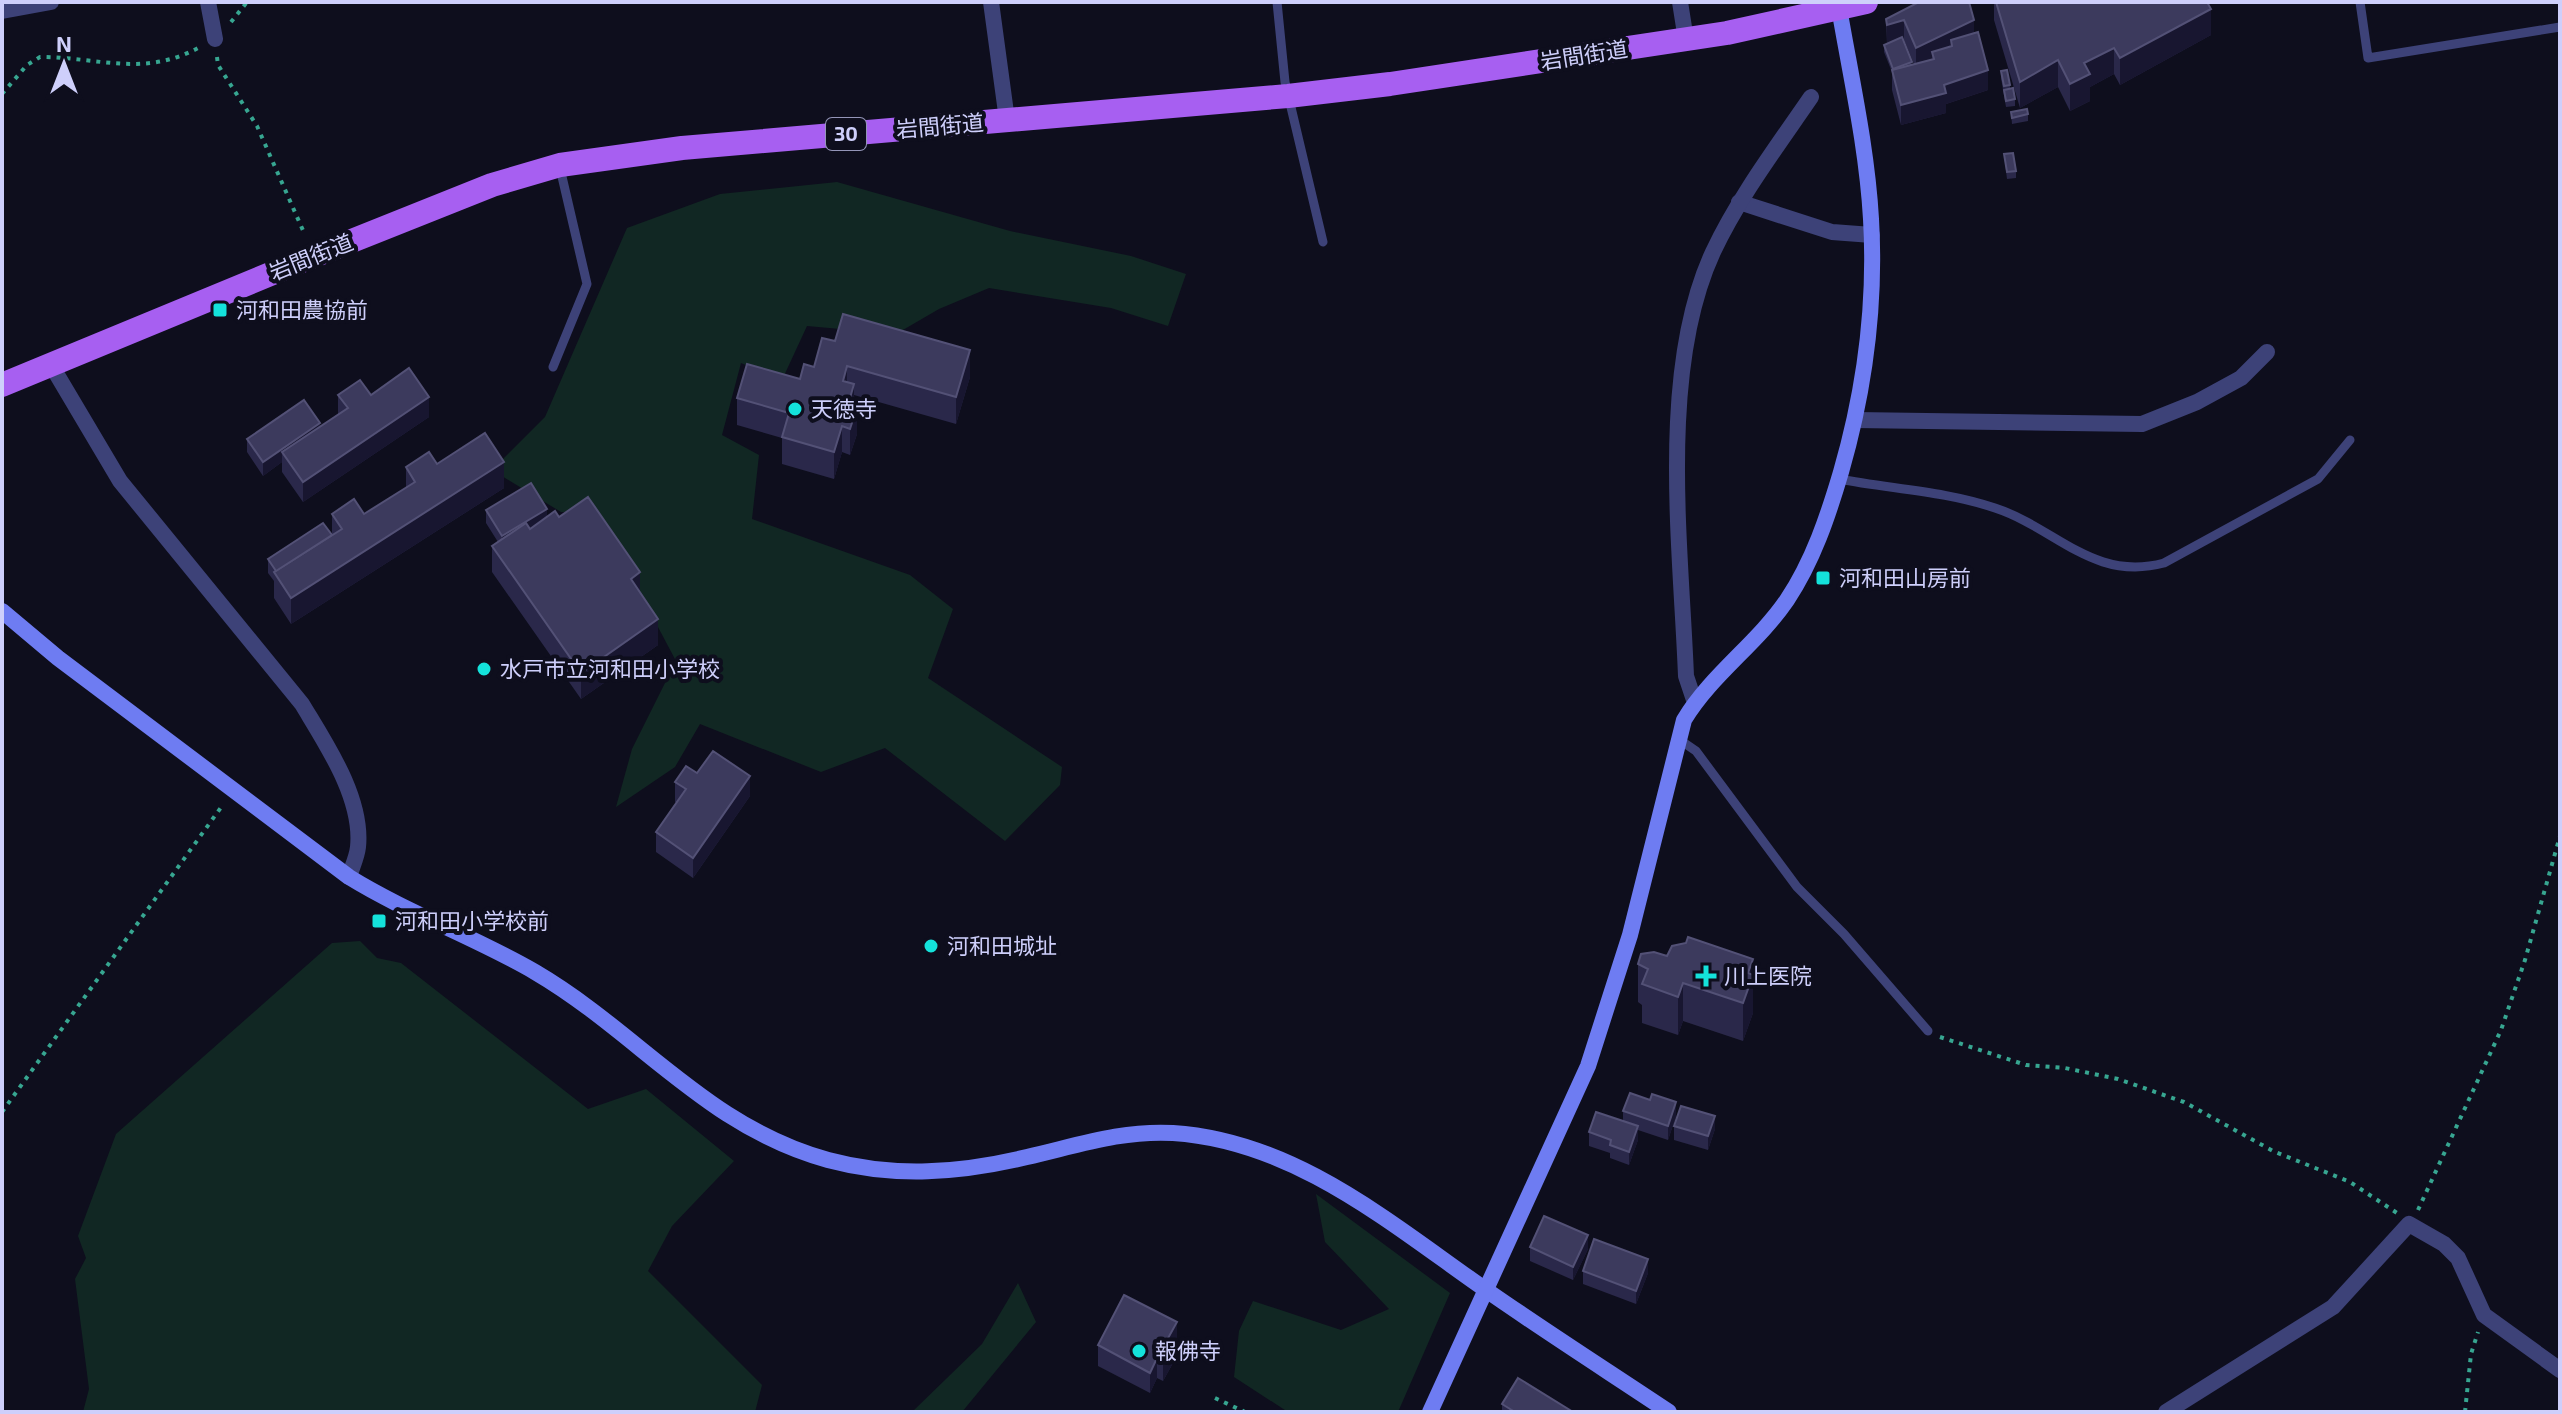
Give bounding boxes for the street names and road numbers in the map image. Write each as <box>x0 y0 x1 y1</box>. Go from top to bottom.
street label: 岩間街道 <box>1538 34 1629 74</box>
street label: 岩間街道 <box>895 108 985 142</box>
road number: 30 <box>826 118 866 150</box>
street label: 岩間街道 <box>265 228 356 285</box>

